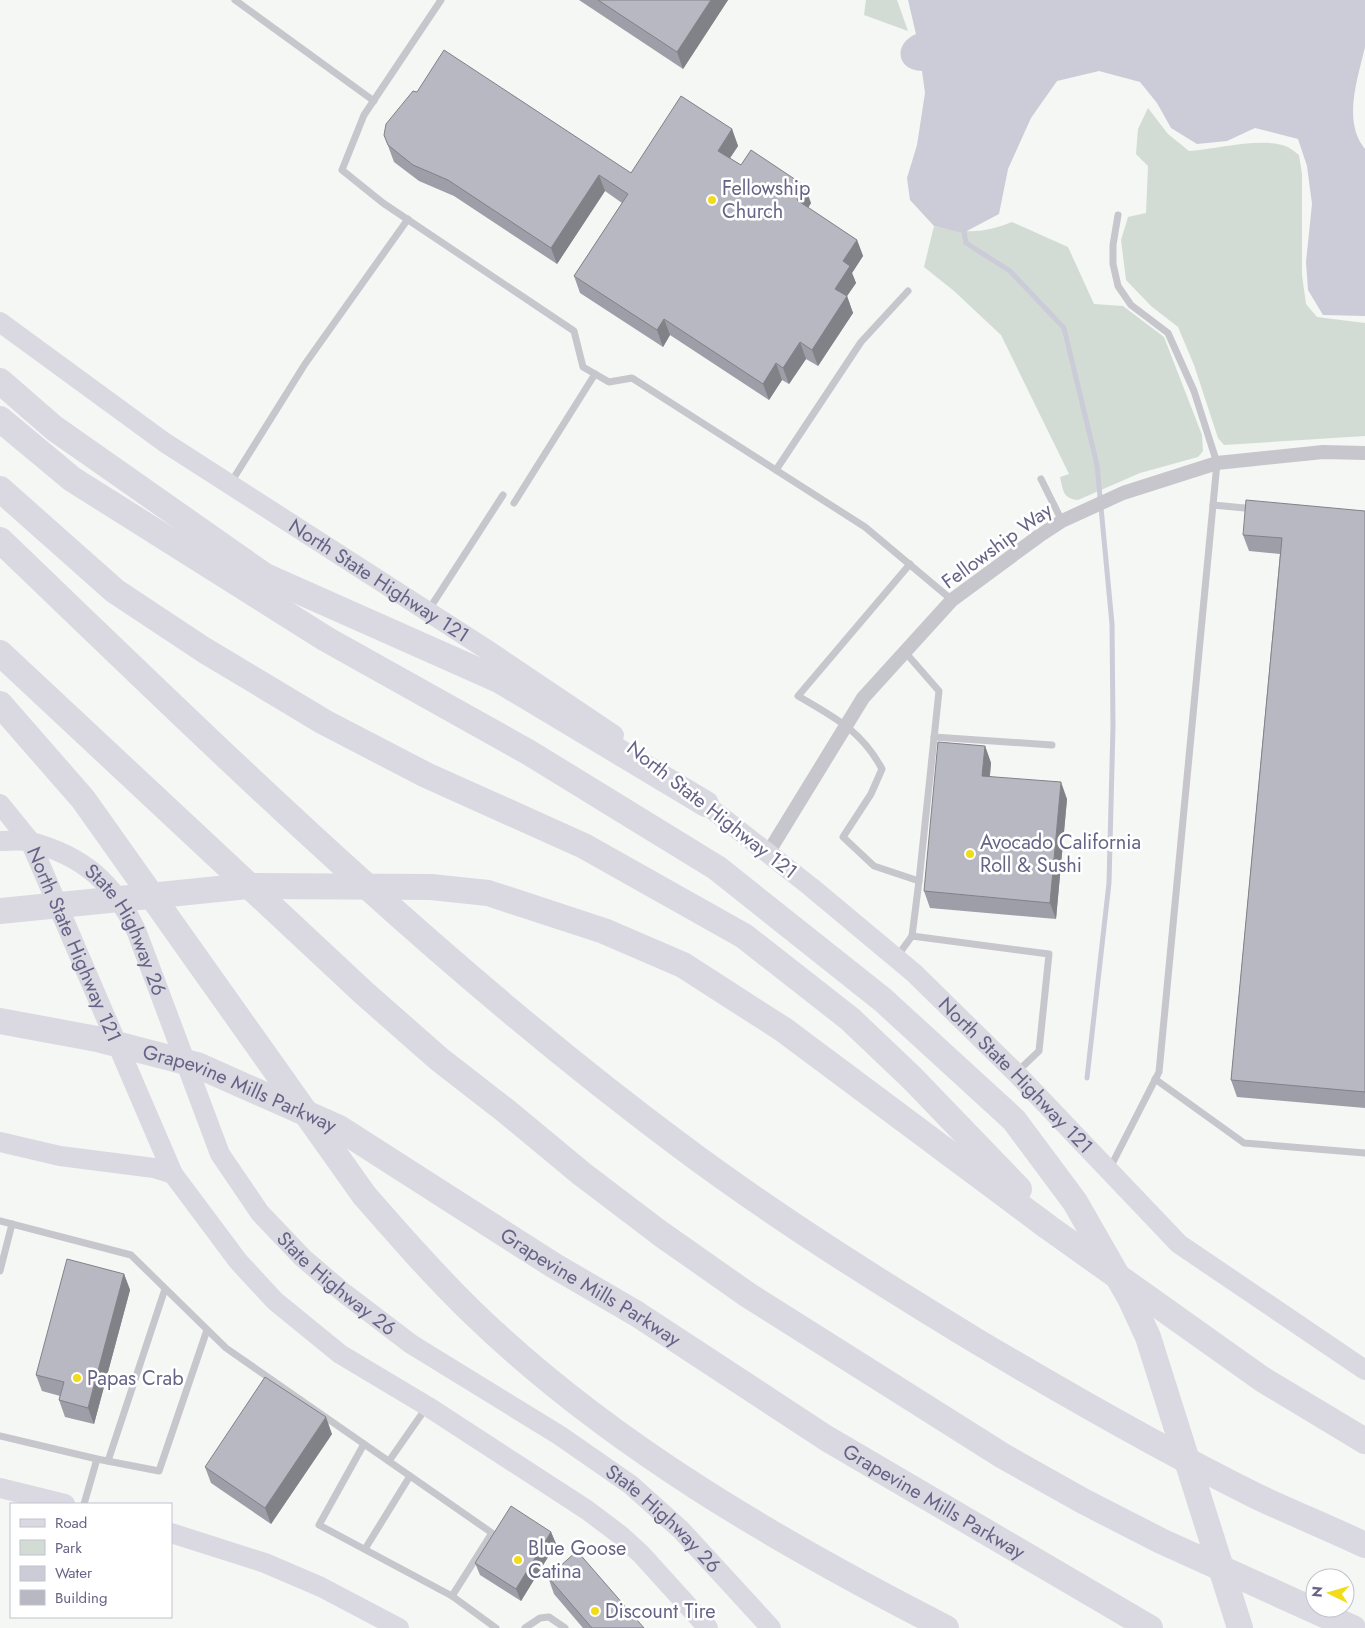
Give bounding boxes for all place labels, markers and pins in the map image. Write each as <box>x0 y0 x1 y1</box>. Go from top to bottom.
place label: Fellowship Church <box>722 174 810 226</box>
marker: Fellowship Church <box>706 194 718 206</box>
place label: Avocado California Roll & Sushi <box>980 828 1141 880</box>
marker: Avocado California Roll & Sushi <box>964 848 976 860</box>
place label: Papas Crab <box>87 1364 184 1393</box>
marker: Papas Crab <box>71 1372 83 1384</box>
place label: Blue Goose Catina <box>528 1534 626 1586</box>
marker: Blue Goose Catina <box>512 1554 524 1566</box>
place label: Discount Tire <box>605 1597 716 1626</box>
marker: Discount Tire <box>589 1605 601 1617</box>

